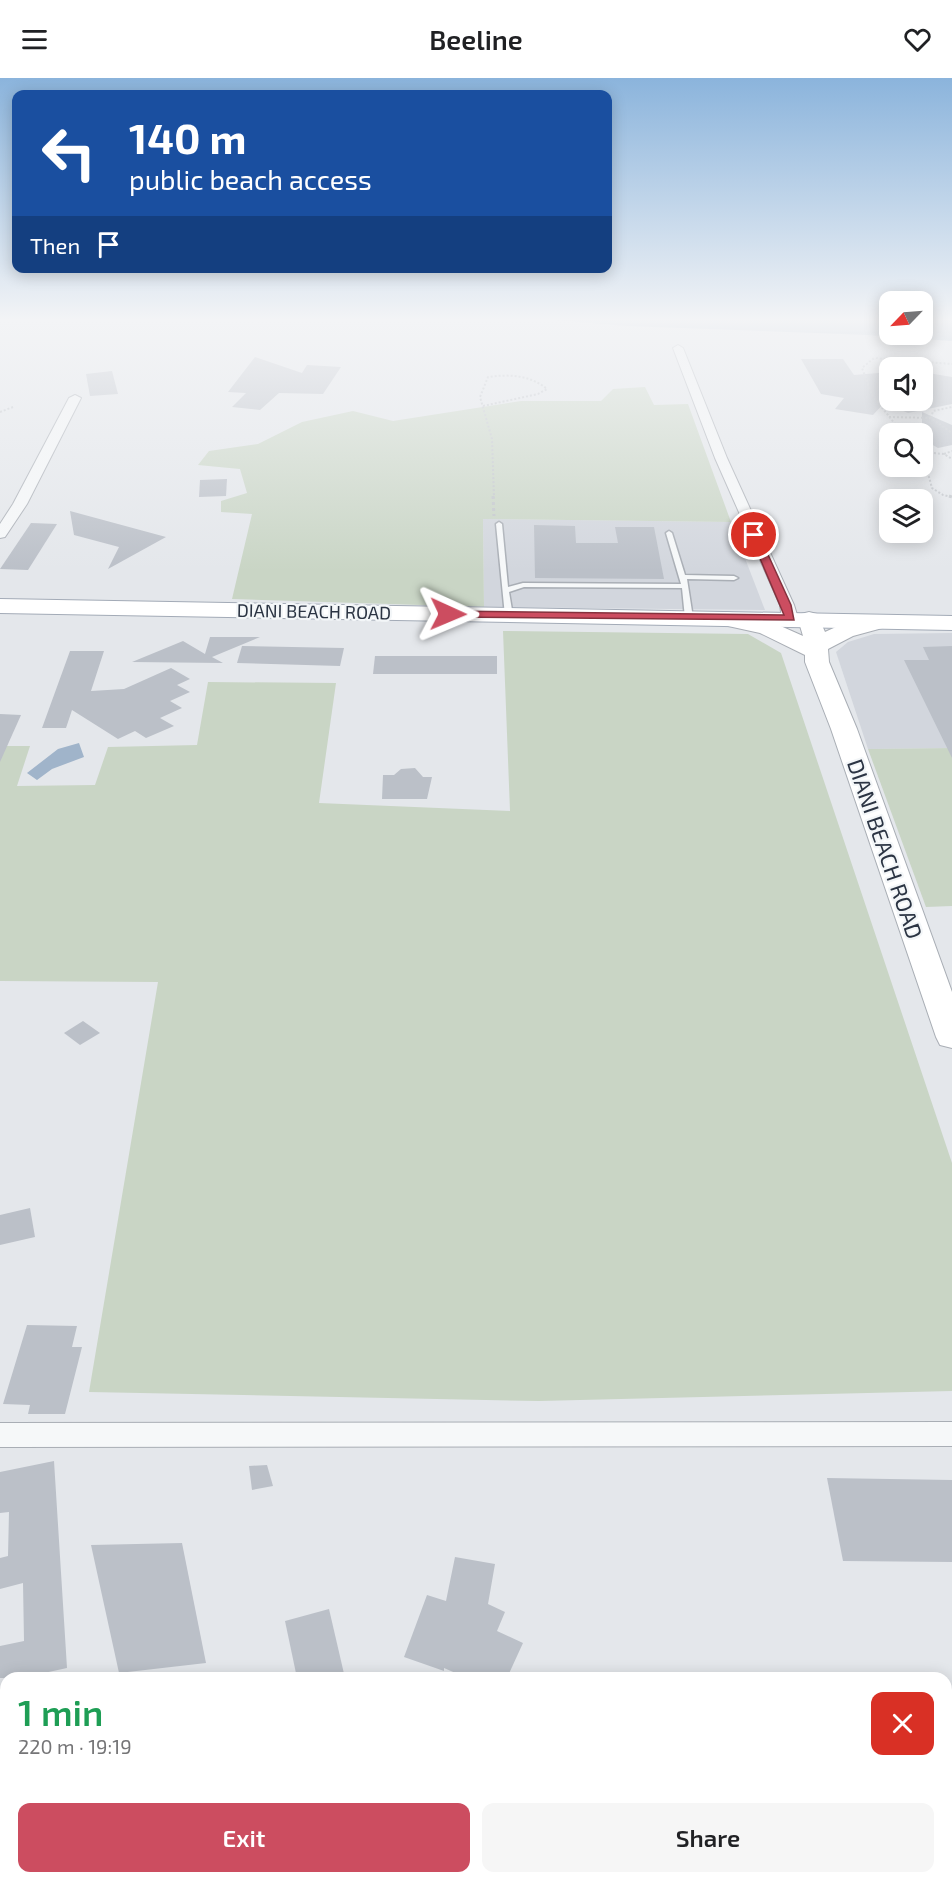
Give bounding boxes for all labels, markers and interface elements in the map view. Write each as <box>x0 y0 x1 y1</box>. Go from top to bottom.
icon: menu <box>18 23 51 56</box>
text: Beeline <box>429 23 523 55</box>
icon: heart <box>901 23 934 56</box>
text: 140 m <box>129 112 246 162</box>
icon: left <box>30 114 108 192</box>
text: public beach access <box>129 163 372 195</box>
icon: arrive <box>92 228 125 261</box>
text: Then <box>30 232 80 258</box>
north arrow <box>879 291 933 345</box>
map controls <box>879 291 933 543</box>
button: sound <box>879 357 933 411</box>
button: search <box>879 423 933 477</box>
button: layers <box>879 489 933 543</box>
pin <box>728 509 779 560</box>
icon: arrive <box>737 518 770 551</box>
position arrow <box>416 582 480 646</box>
street label: DIANI BEACH ROAD <box>237 599 391 623</box>
street label: DIANI BEACH ROAD <box>843 755 929 942</box>
text: 1 min <box>18 1690 103 1733</box>
button: close <box>871 1692 934 1755</box>
text: 220 m · 19:19 <box>18 1734 132 1758</box>
button: Exit <box>18 1803 470 1872</box>
button: Share <box>482 1803 934 1872</box>

